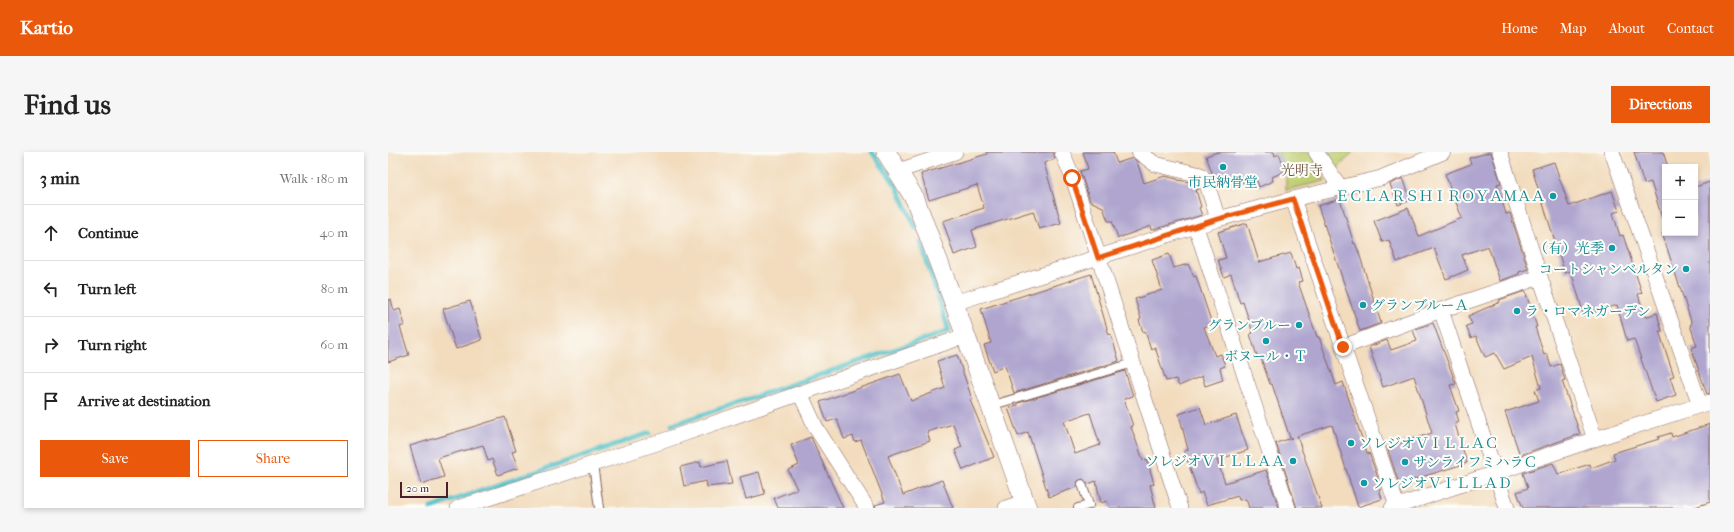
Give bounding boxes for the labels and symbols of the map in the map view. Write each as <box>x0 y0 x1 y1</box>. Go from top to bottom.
marker: 市民納骨堂 <box>1218 162 1228 172</box>
park label: 光明寺 <box>1281 162 1323 179</box>
route start <box>1063 169 1081 187</box>
place label: 市民納骨堂 <box>1188 174 1258 191</box>
place label: ＥＣＬＡＲＳＨＩＲＯＹＡＭＡＡ <box>1335 188 1545 205</box>
marker: ＥＣＬＡＲＳＨＩＲＯＹＡＭＡＡ <box>1548 191 1558 201</box>
place label: （有）光季 <box>1534 240 1604 257</box>
marker: （有）光季 <box>1607 243 1617 253</box>
place label: コートシャンベルタン <box>1539 261 1678 278</box>
marker: コートシャンベルタン <box>1681 264 1691 274</box>
place label: グランブルーＡ <box>1371 297 1468 314</box>
marker: グランブルーＡ <box>1358 300 1368 310</box>
place label: ラ・ロマネガーデン <box>1525 303 1651 320</box>
marker: ラ・ロマネガーデン <box>1512 306 1522 316</box>
place label: グランブルー <box>1208 317 1291 334</box>
marker: グランブルー <box>1294 320 1304 330</box>
marker: ボヌール・Ｔ <box>1261 336 1271 346</box>
route end <box>1334 338 1352 356</box>
place label: ボヌール・Ｔ <box>1224 348 1308 365</box>
place label: ソレジオＶＩＬＬＡＣ <box>1359 435 1499 452</box>
marker: ソレジオＶＩＬＬＡＣ <box>1346 438 1356 448</box>
place label: ソレジオＶＩＬＬＡＡ <box>1145 453 1285 470</box>
place label: サンライフミハラＣ <box>1413 454 1537 471</box>
marker: ソレジオＶＩＬＬＡＡ <box>1288 456 1298 466</box>
marker: サンライフミハラＣ <box>1400 457 1410 467</box>
place label: ソレジオＶＩＬＬＡＤ <box>1372 475 1512 492</box>
marker: ソレジオＶＩＬＬＡＤ <box>1359 478 1369 488</box>
scale bar <box>400 480 448 499</box>

